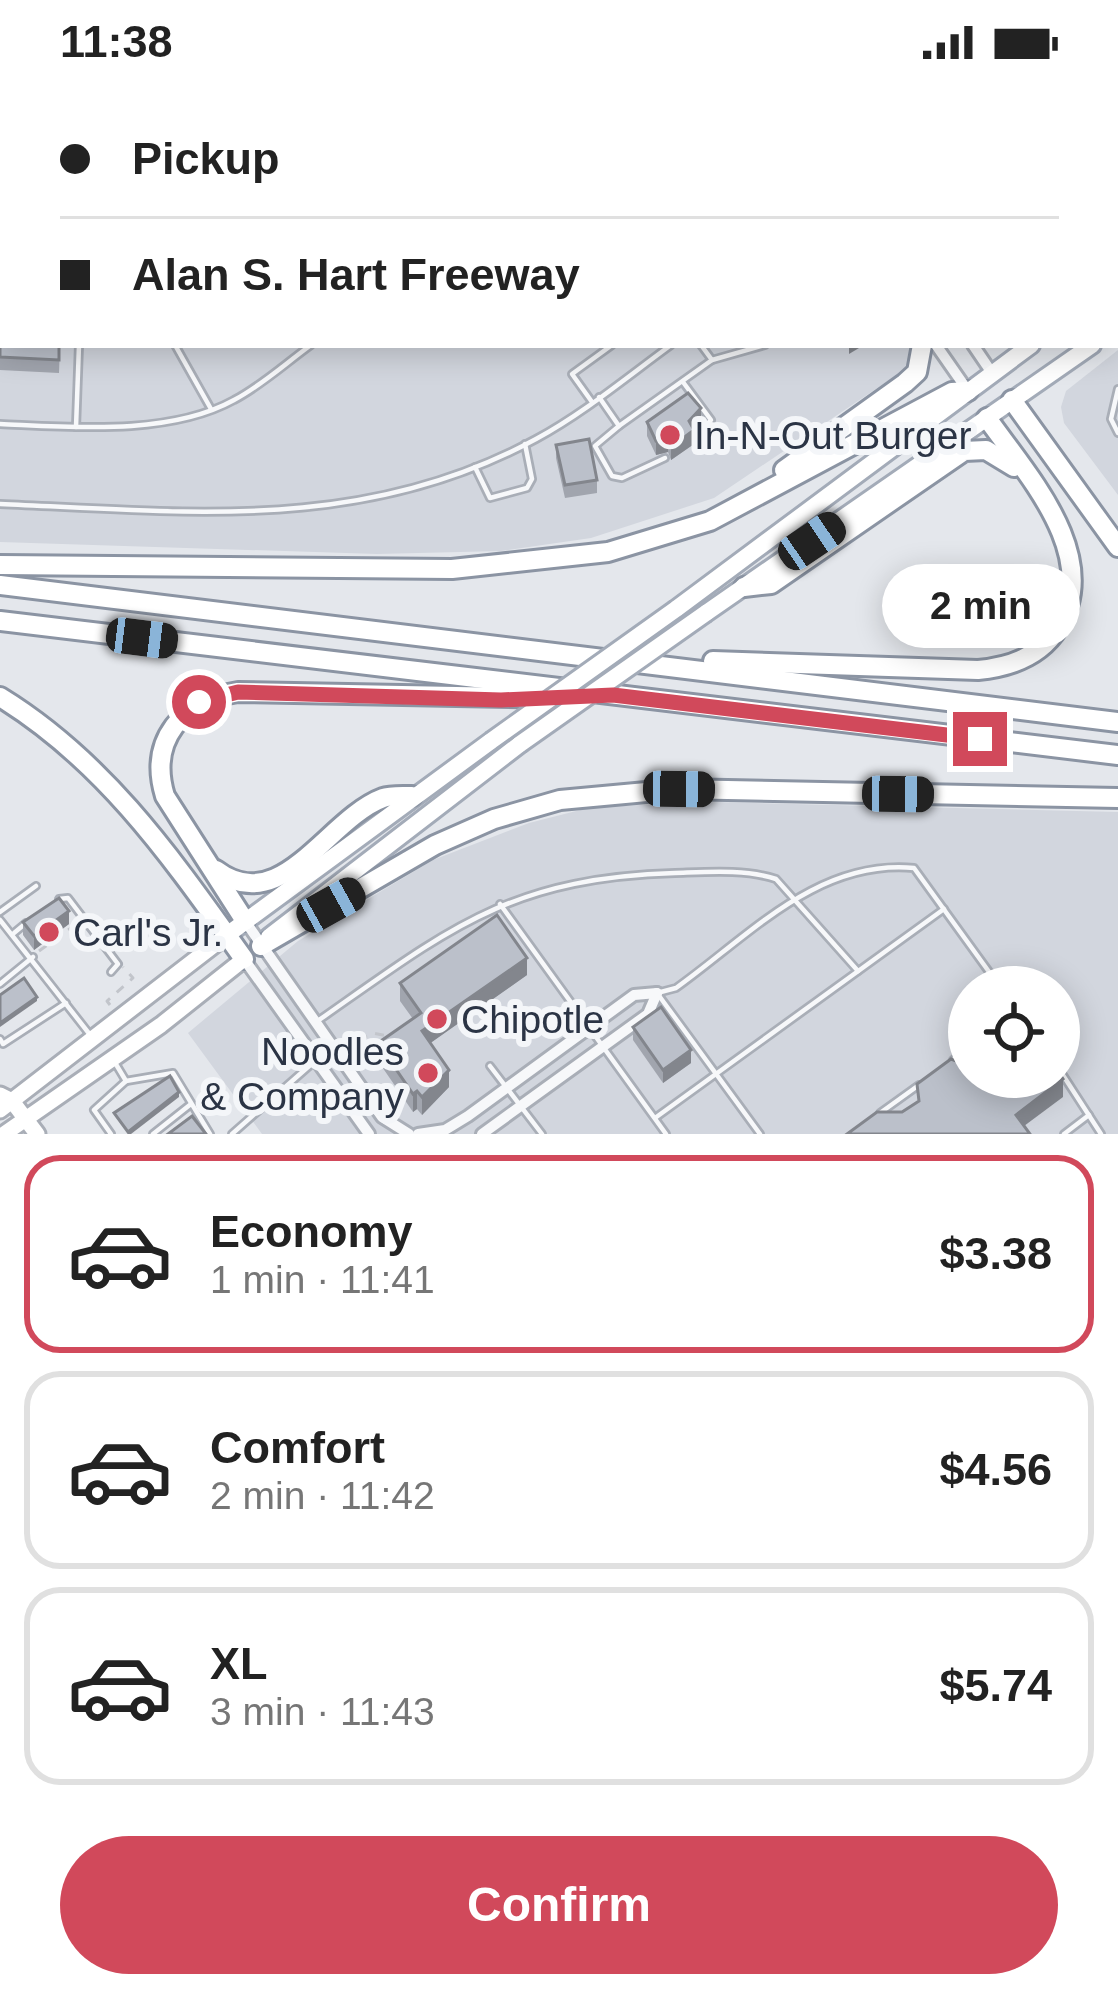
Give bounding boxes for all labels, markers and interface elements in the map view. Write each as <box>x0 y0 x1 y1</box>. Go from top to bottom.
text: 11:38 <box>60 16 173 67</box>
text: Pickup <box>132 133 280 184</box>
text: Alan S. Hart Freeway <box>132 249 580 300</box>
place label: In-N-Out Burger <box>694 414 971 457</box>
marker: In-N-Out Burger <box>657 422 683 448</box>
car <box>772 506 852 576</box>
callout: 2 min <box>881 565 1079 649</box>
text: 2 min <box>930 584 1032 627</box>
car <box>104 616 180 660</box>
route start <box>172 675 226 729</box>
route end <box>953 712 1007 766</box>
car <box>643 770 715 808</box>
car <box>862 775 934 813</box>
car <box>291 872 371 938</box>
place label: Carl's Jr. <box>73 911 223 954</box>
marker: Carl's Jr. <box>36 919 62 945</box>
map controls <box>948 966 1080 1098</box>
button: locate <box>948 966 1080 1098</box>
place label: Chipotle <box>461 998 604 1041</box>
marker: Chipotle <box>424 1006 450 1032</box>
place label: Noodles & Company <box>200 1030 404 1118</box>
marker: Noodles & Company <box>415 1060 441 1086</box>
icon: car <box>66 1200 174 1308</box>
text: Economy <box>210 1206 413 1257</box>
text: $3.38 <box>939 1228 1052 1279</box>
text: 1 min · 11:41 <box>210 1258 435 1301</box>
icon: car <box>66 1416 174 1524</box>
text: Comfort <box>210 1422 385 1473</box>
text: $4.56 <box>939 1444 1052 1495</box>
text: 2 min · 11:42 <box>210 1474 435 1517</box>
icon: car <box>66 1632 174 1740</box>
text: XL <box>210 1638 268 1689</box>
text: $5.74 <box>939 1660 1052 1711</box>
text: 3 min · 11:43 <box>210 1690 435 1733</box>
button: Confirm <box>60 1836 1058 1974</box>

